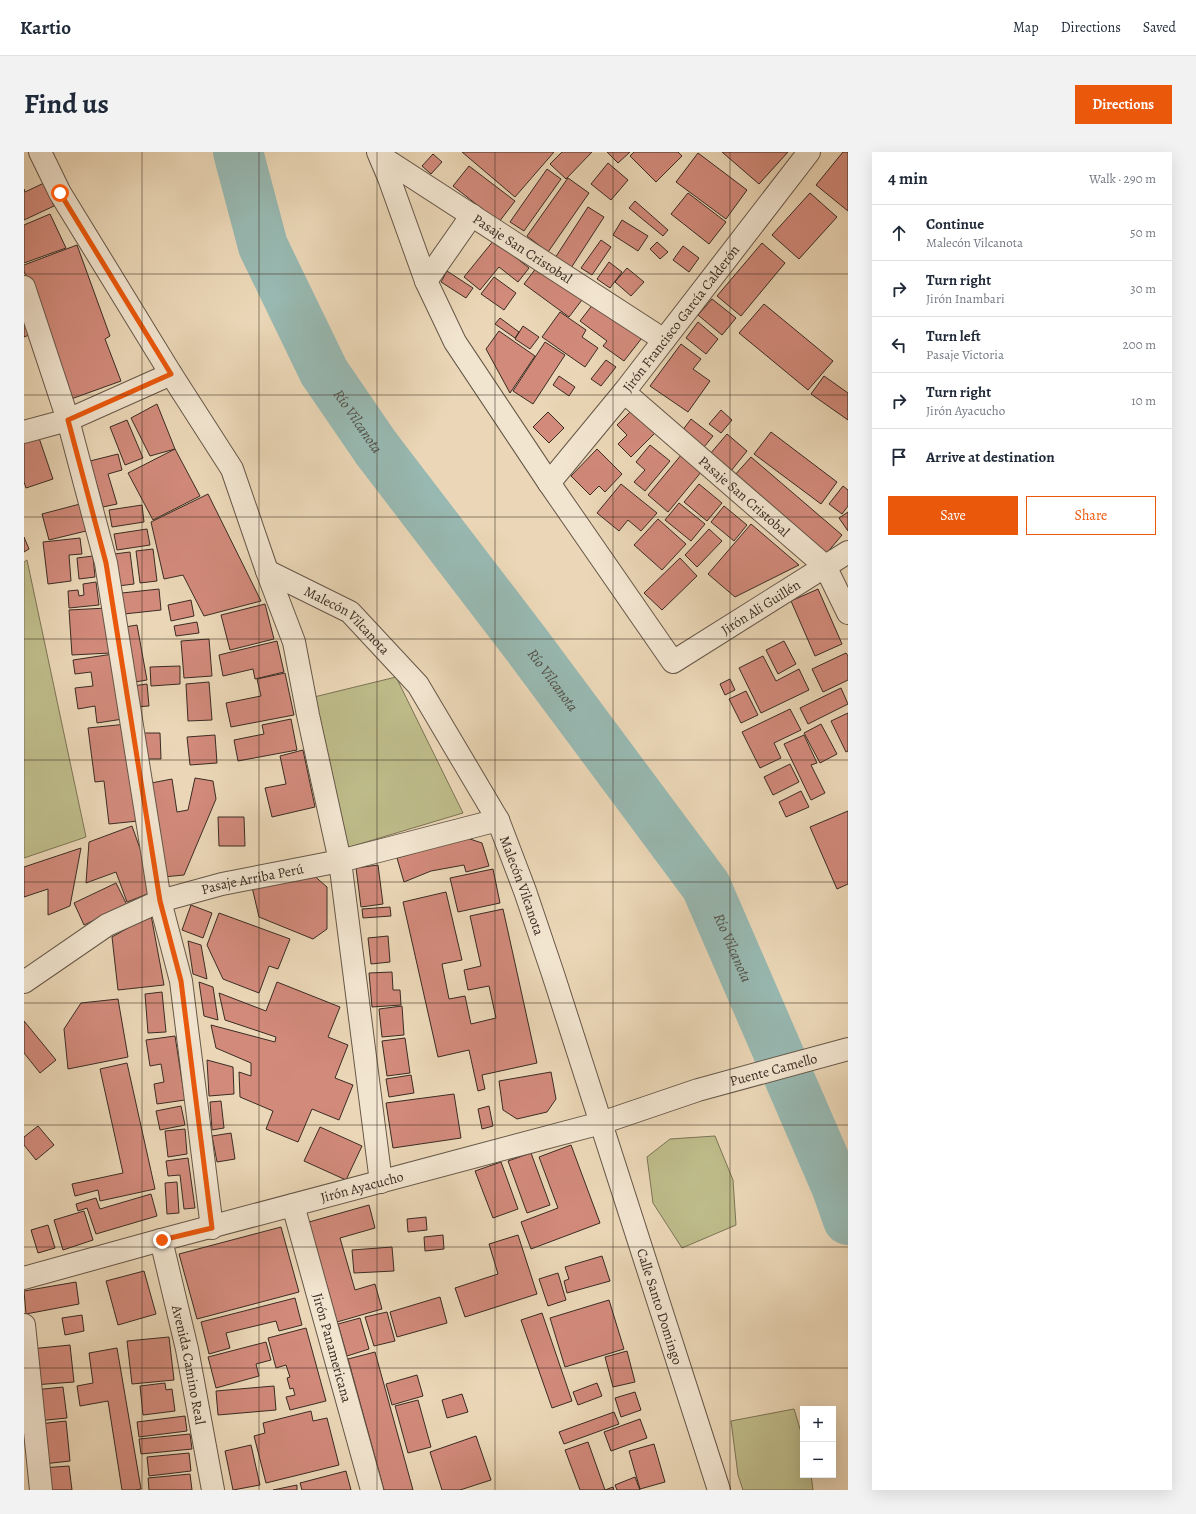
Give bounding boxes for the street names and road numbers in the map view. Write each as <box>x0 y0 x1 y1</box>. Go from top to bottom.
street label: Pasaje San Cristobal <box>469 210 576 288</box>
street label: Jirón Francisco García Calderón <box>618 241 744 396</box>
street label: Pasaje San Cristobal <box>694 452 794 542</box>
street label: Jirón Ali Guillén <box>718 575 805 639</box>
street label: Malecón Vilcanota <box>301 582 394 659</box>
street label: Malecón Vilcanota <box>495 833 548 938</box>
street label: Pasaje Arriba Perú <box>199 859 306 899</box>
street label: Puente Camello <box>728 1049 819 1091</box>
street label: Jirón Ayacucho <box>318 1167 406 1207</box>
street label: Calle Santo Domingo <box>632 1246 687 1367</box>
street label: Jirón Panamericana <box>308 1291 356 1405</box>
street label: Avenida Camino Real <box>167 1302 210 1427</box>

